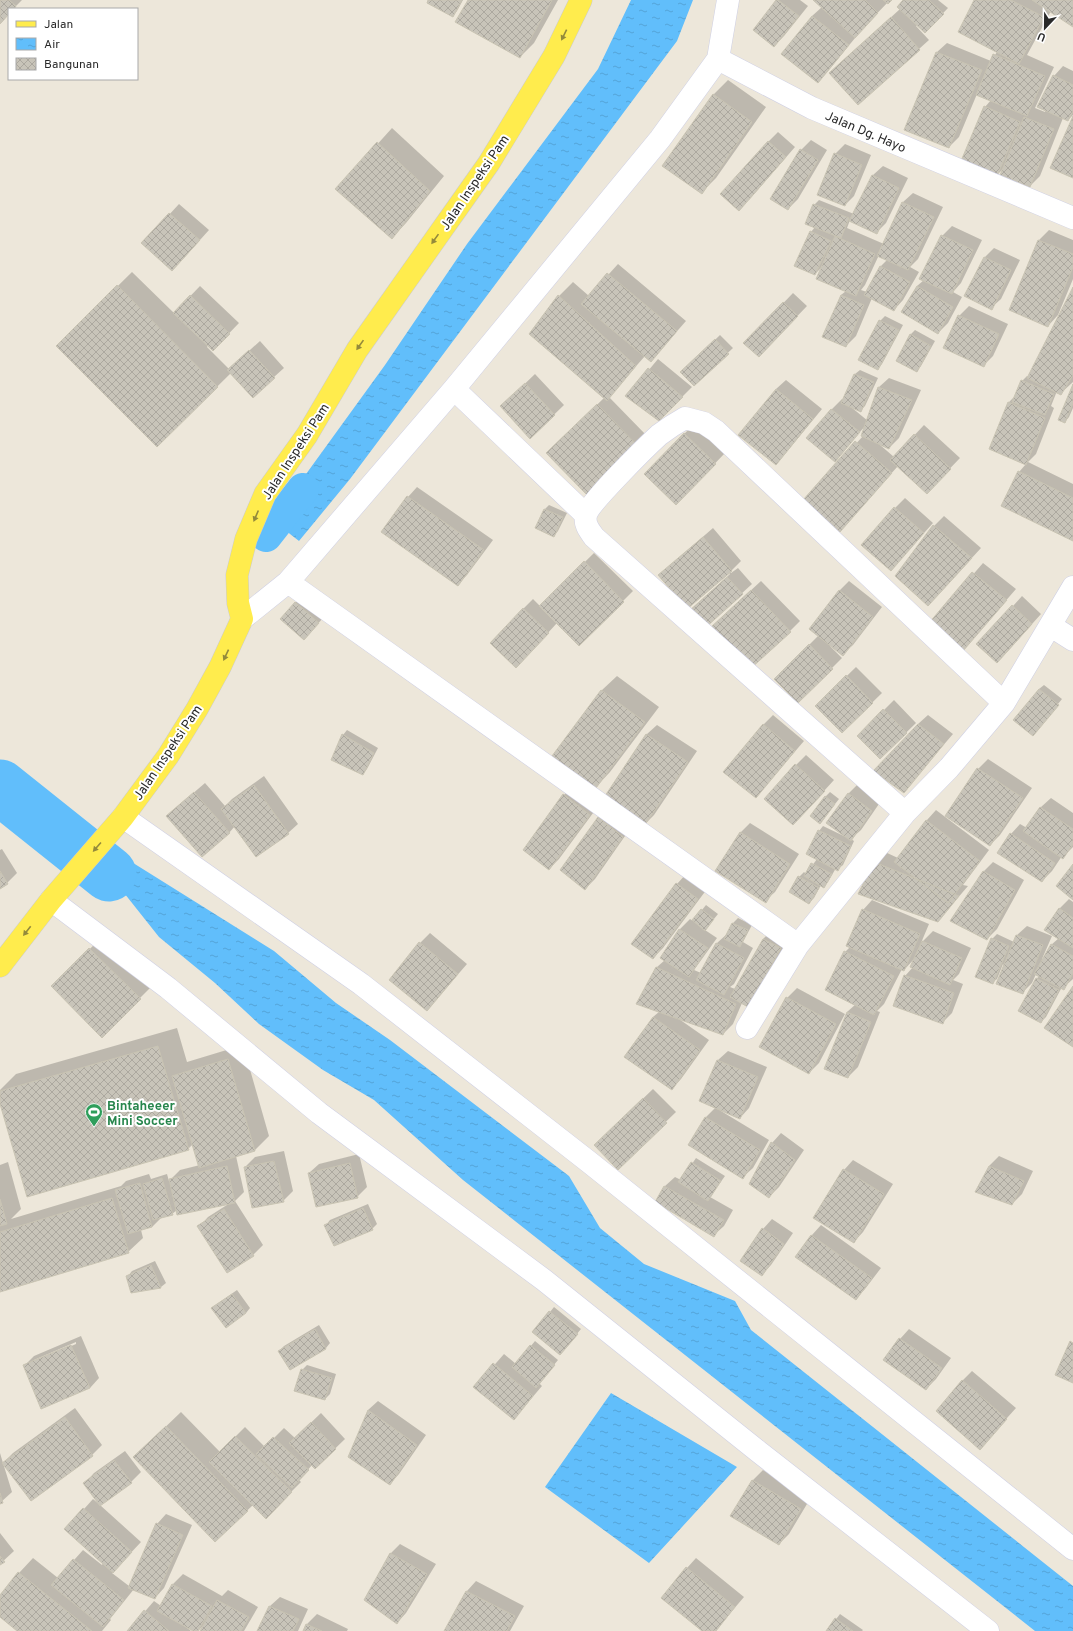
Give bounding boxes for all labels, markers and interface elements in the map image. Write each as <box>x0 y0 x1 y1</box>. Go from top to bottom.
legend <box>8 8 138 80</box>
north arrow <box>1025 8 1065 48</box>
text: Jalan <box>44 17 73 33</box>
text: U <box>1035 28 1048 44</box>
one-way arrow <box>561 29 567 41</box>
text: Air <box>44 37 60 53</box>
text: Bangunan <box>44 57 99 73</box>
street label: Jalan Dg. Hayo <box>822 109 908 157</box>
street label: Jalan Inspeksi Pam <box>438 132 513 234</box>
one-way arrow <box>431 234 439 245</box>
one-way arrow <box>356 340 364 351</box>
street label: Jalan Inspeksi Pam <box>260 401 334 503</box>
one-way arrow <box>253 510 259 521</box>
one-way arrow <box>223 649 229 660</box>
street label: Jalan Inspeksi Pam <box>131 702 206 804</box>
one-way arrow <box>93 842 102 852</box>
one-way arrow <box>23 925 32 936</box>
place label: Bintaheeer Mini Soccer <box>107 1099 178 1130</box>
sports icon: Bintaheeer Mini Soccer <box>84 1102 104 1127</box>

